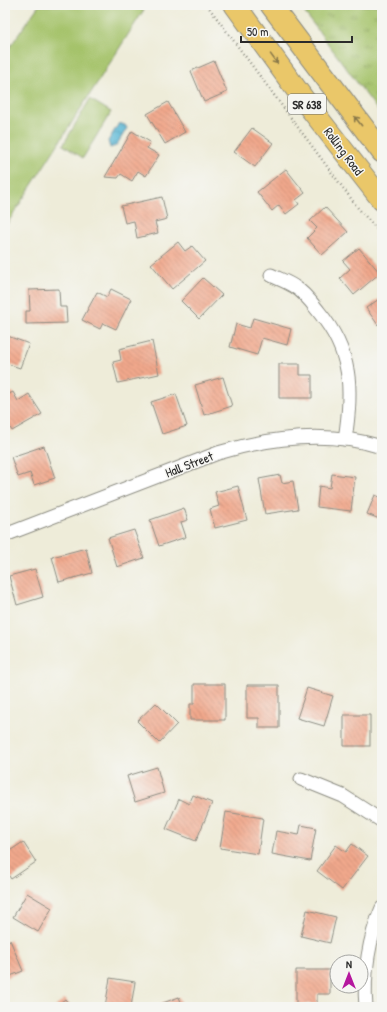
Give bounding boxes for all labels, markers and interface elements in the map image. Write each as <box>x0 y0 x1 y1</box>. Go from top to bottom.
scale bar <box>241 18 352 44</box>
text: 50 m <box>247 23 268 40</box>
one-way arrow <box>270 53 279 64</box>
road number: SR 638 <box>288 94 326 114</box>
one-way arrow <box>354 116 362 127</box>
street label: Rolling Road <box>320 123 368 179</box>
street label: Hall Street <box>162 446 216 481</box>
north arrow <box>329 954 369 994</box>
text: N <box>346 957 352 971</box>

